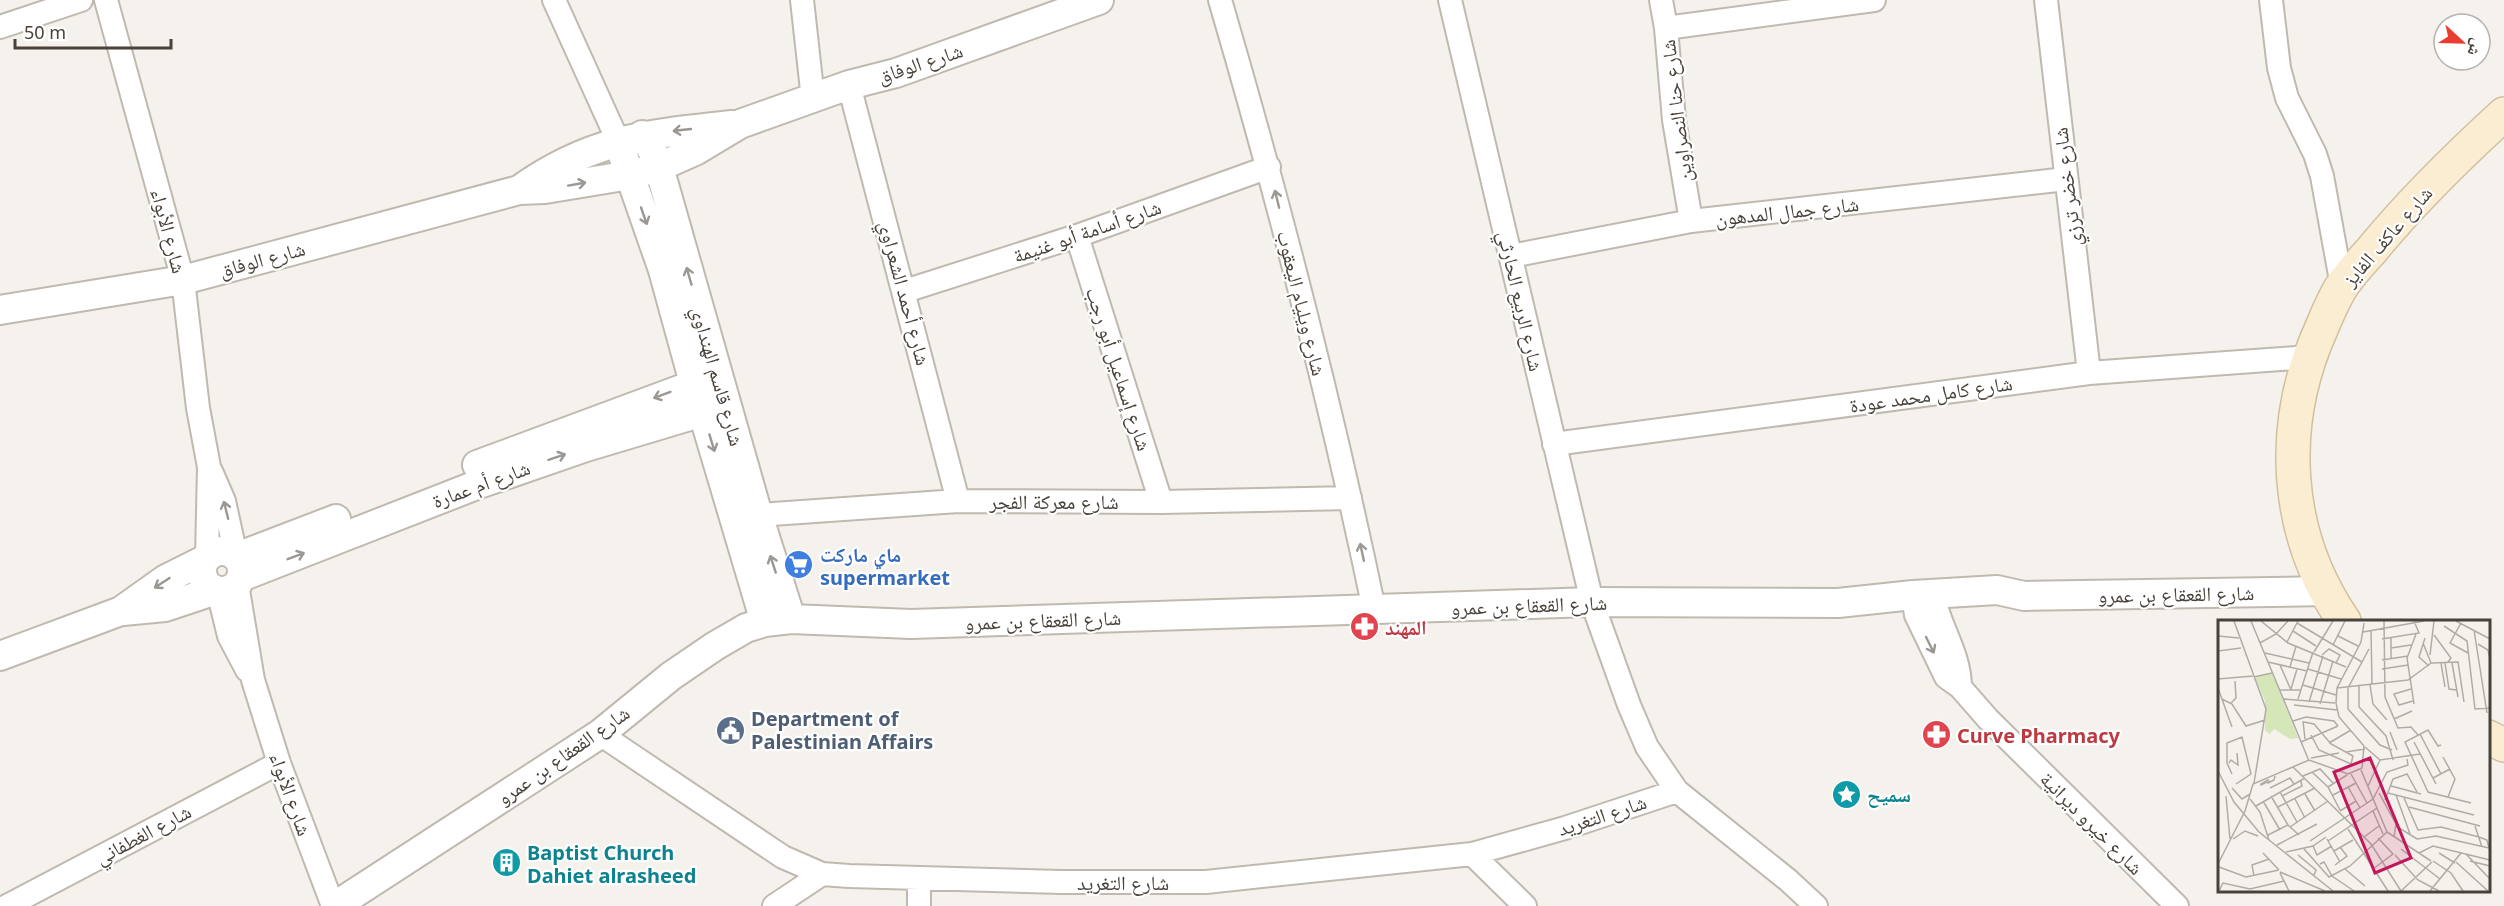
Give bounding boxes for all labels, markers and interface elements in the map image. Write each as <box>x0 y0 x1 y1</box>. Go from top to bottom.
scale bar <box>15 12 171 50</box>
north arrow <box>2432 12 2492 72</box>
text: 50 m <box>24 20 66 44</box>
text: ش <box>2463 36 2489 60</box>
street label: شارع الوفاق <box>874 37 966 89</box>
street label: شارع حنا النصراوين <box>1654 38 1698 184</box>
one-way arrow <box>673 125 692 136</box>
street label: شارع خضر ترزي <box>2046 126 2091 248</box>
one-way arrow <box>567 178 587 189</box>
street label: شارع عاكف الفايز <box>2335 180 2438 293</box>
street label: شارع الأبواء <box>145 186 193 276</box>
one-way arrow <box>1270 190 1282 209</box>
street label: شارع جمال المدهون <box>1714 190 1860 232</box>
street label: شارع أسامة أبو غنيمة <box>1009 193 1165 269</box>
one-way arrow <box>640 206 651 225</box>
street label: شارع أحمد الشعراوي <box>870 218 937 369</box>
street label: شارع ويليام اليعقوب <box>1270 228 1333 379</box>
street label: شارع الربيع الحارثي <box>1489 228 1550 375</box>
street label: شارع الوفاق <box>216 235 308 283</box>
one-way arrow <box>683 267 694 286</box>
street label: شارع إسماعيل أبو رجب <box>1079 284 1158 454</box>
street label: شارع قاسم الهنداوي <box>682 303 751 450</box>
street label: شارع كامل محمد عودة <box>1848 369 2014 419</box>
one-way arrow <box>653 390 672 401</box>
one-way arrow <box>707 433 718 452</box>
one-way arrow <box>547 451 566 462</box>
street label: شارع أم عمارة <box>428 454 534 515</box>
street label: شارع معركة الفجر <box>988 488 1119 515</box>
one-way arrow <box>220 501 231 520</box>
place label: ماي ماركت supermarket <box>820 541 950 591</box>
one-way arrow <box>1356 543 1367 562</box>
supermarket icon: ماي ماركت supermarket <box>783 549 815 581</box>
one-way arrow <box>286 550 304 561</box>
one-way arrow <box>767 555 778 574</box>
one-way arrow <box>154 577 171 589</box>
street label: شارع القعقاع بن عمرو <box>2098 579 2254 609</box>
street label: شارع القعقاع بن عمرو <box>1450 589 1608 621</box>
street label: شارع القعقاع بن عمرو <box>964 604 1122 636</box>
pharmacy icon: المهند <box>1348 611 1380 643</box>
place label: المهند <box>1385 614 1427 641</box>
inset map <box>2218 620 2489 891</box>
one-way arrow <box>1924 635 1936 653</box>
street label: شارع القعقاع بن عمرو <box>491 699 635 811</box>
place label: Department of Palestinian Affairs <box>751 705 933 755</box>
public building icon: Department of Palestinian Affairs <box>714 714 746 746</box>
pharmacy icon: Curve Pharmacy <box>1920 719 1952 751</box>
place label: Curve Pharmacy <box>1957 722 2120 749</box>
street label: شارع الأبواء <box>263 749 319 839</box>
street label: شارع خيرو ديرانية <box>2035 766 2149 880</box>
place icon: سميح <box>1830 778 1862 810</box>
place label: سميح <box>1867 781 1911 808</box>
street label: شارع التغريد <box>1554 788 1650 842</box>
street label: شارع الغطفاني <box>90 797 197 873</box>
place label: Baptist Church Dahiet alrasheed <box>527 839 696 889</box>
building icon: Baptist Church Dahiet alrasheed <box>490 847 522 879</box>
street label: شارع التغريد <box>1077 869 1169 896</box>

